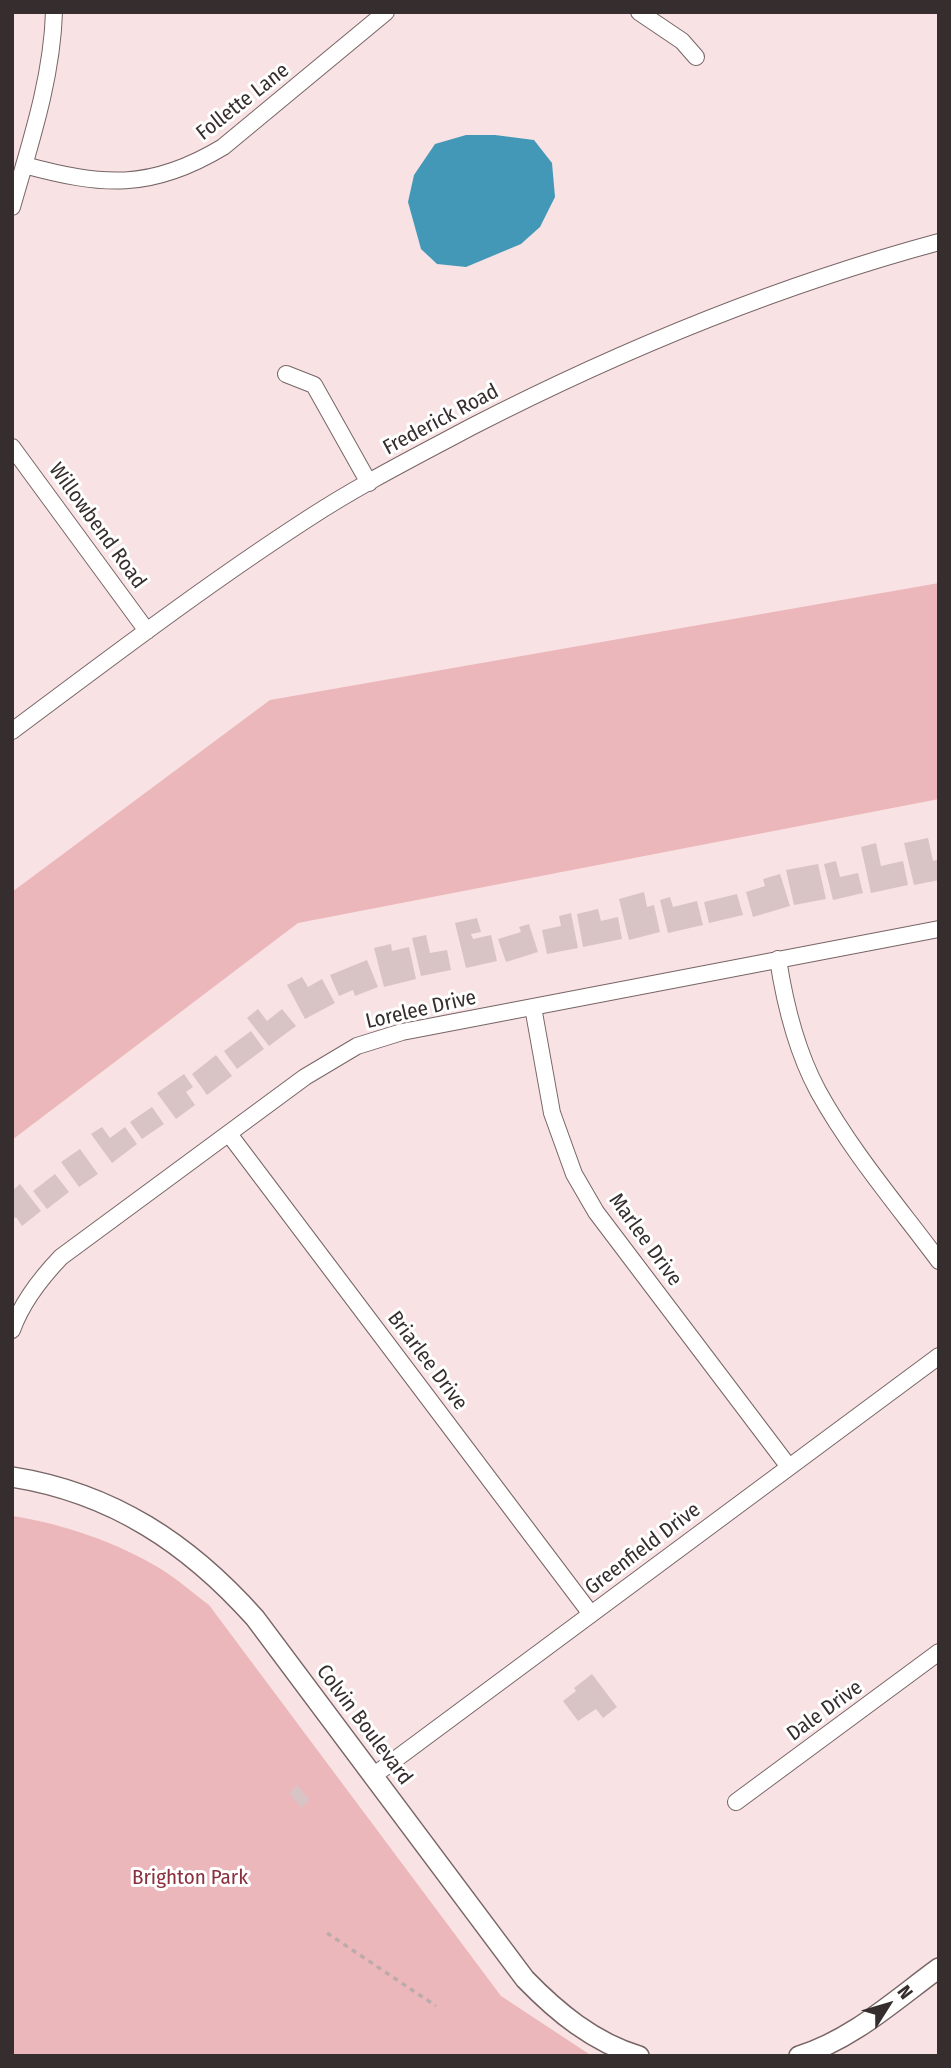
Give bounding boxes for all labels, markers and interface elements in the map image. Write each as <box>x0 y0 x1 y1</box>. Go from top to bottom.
street label: Follette Lane <box>192 58 294 146</box>
street label: Frederick Road <box>379 379 503 461</box>
street label: Willowbend Road <box>43 458 151 594</box>
street label: Lorelee Drive <box>363 985 479 1035</box>
street label: Marlee Drive <box>603 1189 687 1291</box>
street label: Briarlee Drive <box>382 1307 472 1415</box>
street label: Greenfield Drive <box>580 1497 706 1601</box>
street label: Colvin Boulevard <box>311 1660 417 1790</box>
street label: Dale Drive <box>782 1675 868 1747</box>
park label: Brighton Park <box>132 1865 248 1891</box>
north arrow <box>853 1970 923 2040</box>
text: N <box>893 1981 918 2004</box>

